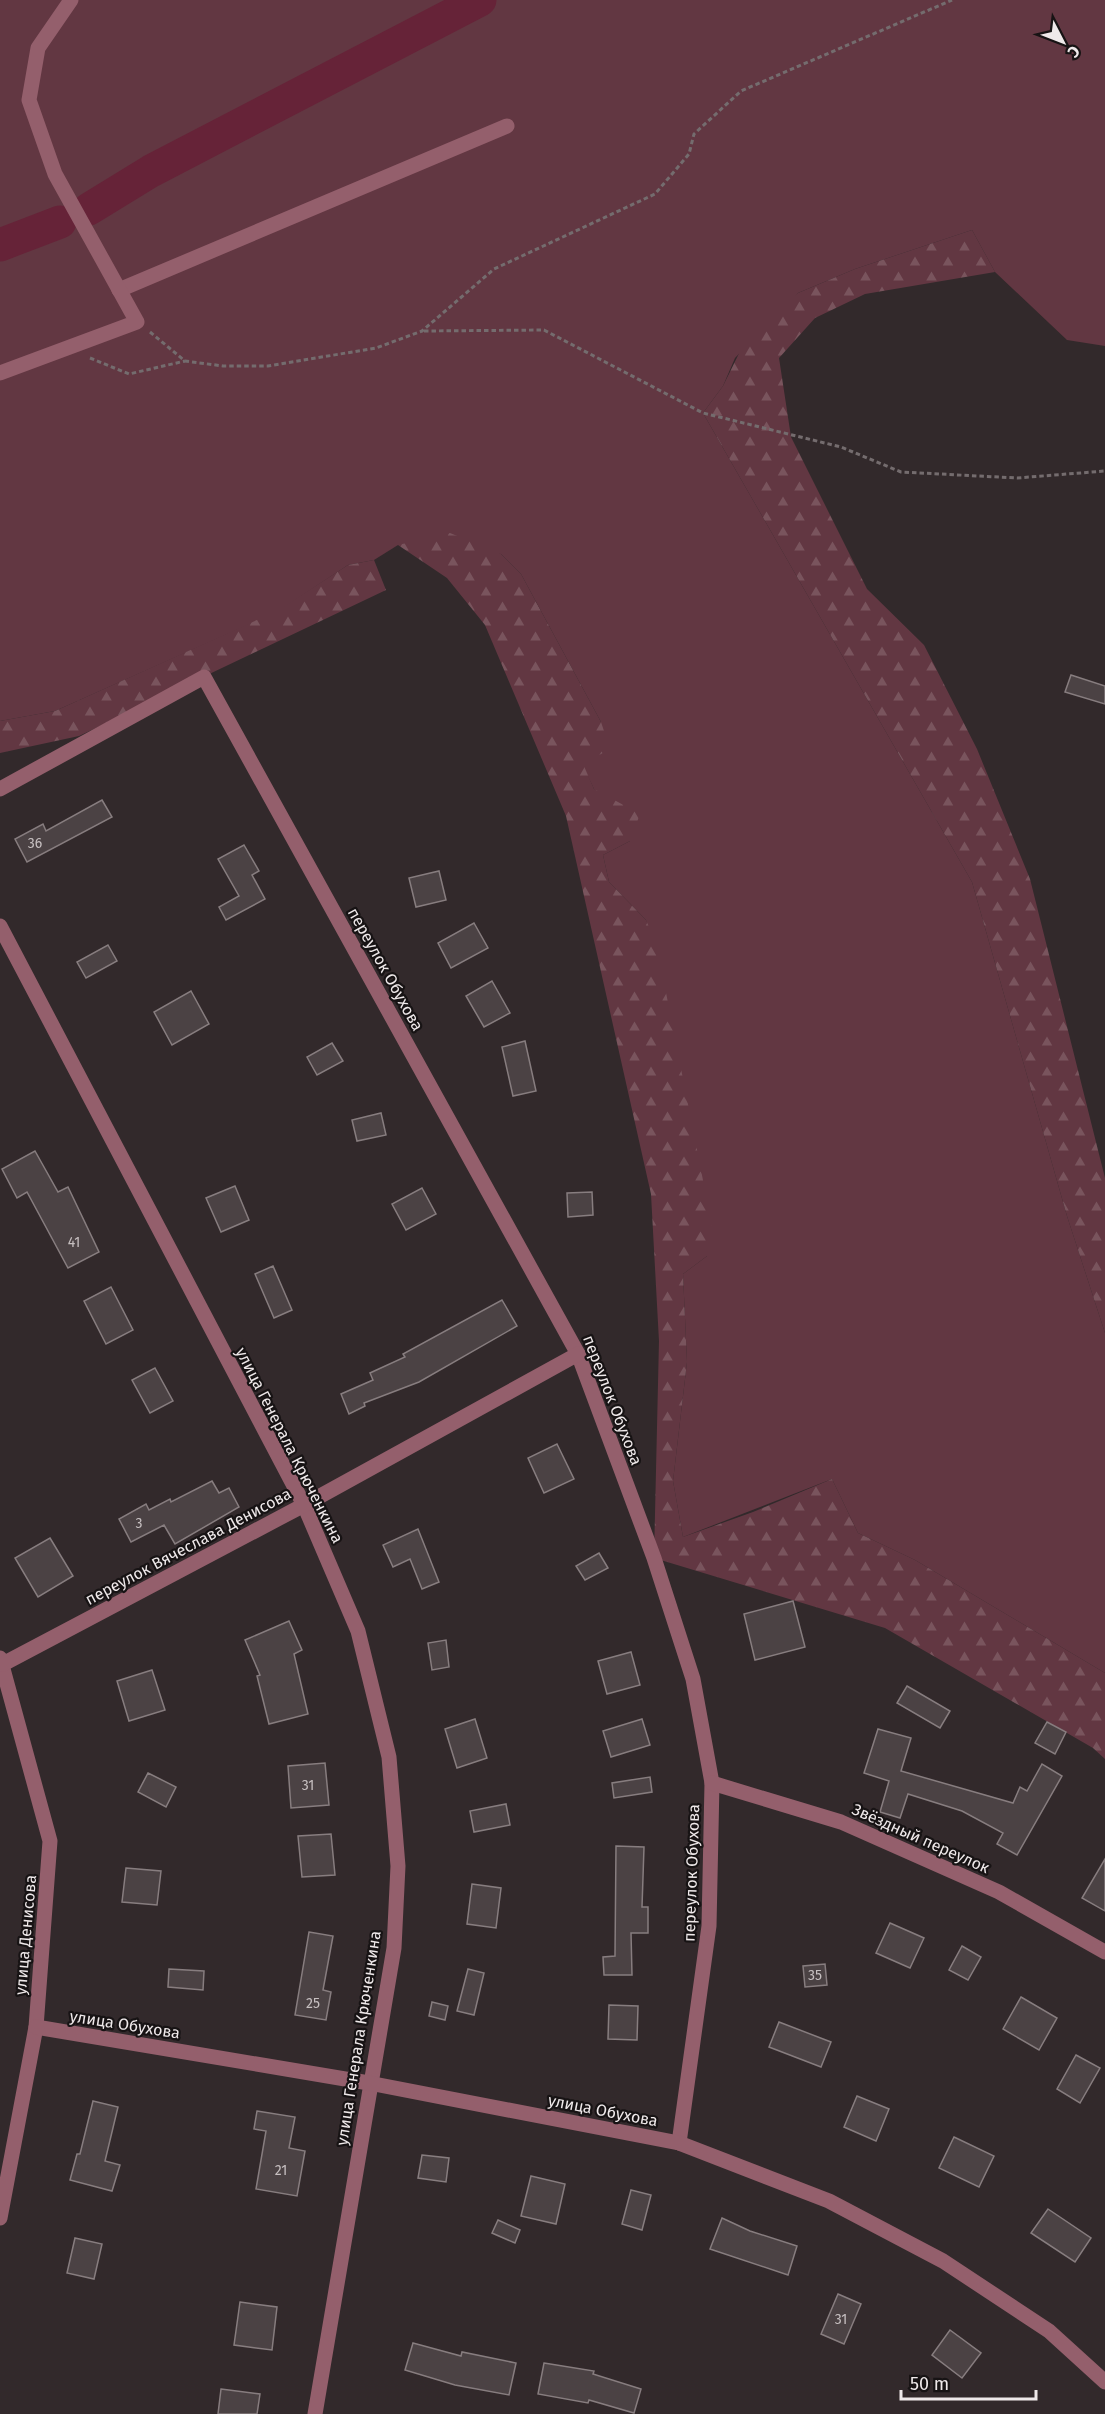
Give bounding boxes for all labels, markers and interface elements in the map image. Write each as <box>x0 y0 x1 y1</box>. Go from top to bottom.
north arrow <box>1033 12 1093 72</box>
text: С <box>1063 42 1084 62</box>
house number: 36 <box>28 835 42 852</box>
street label: переулок Обухова <box>344 904 427 1034</box>
house number: 41 <box>68 1234 80 1251</box>
street label: переулок Обухова <box>579 1332 646 1468</box>
street label: улица Генерала Крюченкина <box>232 1344 347 1546</box>
street label: переулок Вячеслава Денисова <box>82 1484 294 1609</box>
house number: 3 <box>136 1515 143 1532</box>
house number: 31 <box>302 1777 314 1794</box>
street label: Звёздный переулок <box>849 1800 993 1878</box>
street label: переулок Обухова <box>680 1804 703 1942</box>
street label: улица Денисова <box>11 1874 40 1996</box>
street label: улица Генерала Крюченкина <box>332 1929 385 2147</box>
house number: 35 <box>808 1967 822 1984</box>
house number: 25 <box>306 1995 320 2012</box>
street label: улица Обухова <box>68 2006 181 2043</box>
street label: улица Обухова <box>546 2091 659 2130</box>
house number: 21 <box>275 2162 287 2179</box>
house number: 31 <box>835 2311 847 2328</box>
scale bar <box>901 2363 1036 2401</box>
text: 50 m <box>910 2373 949 2395</box>

